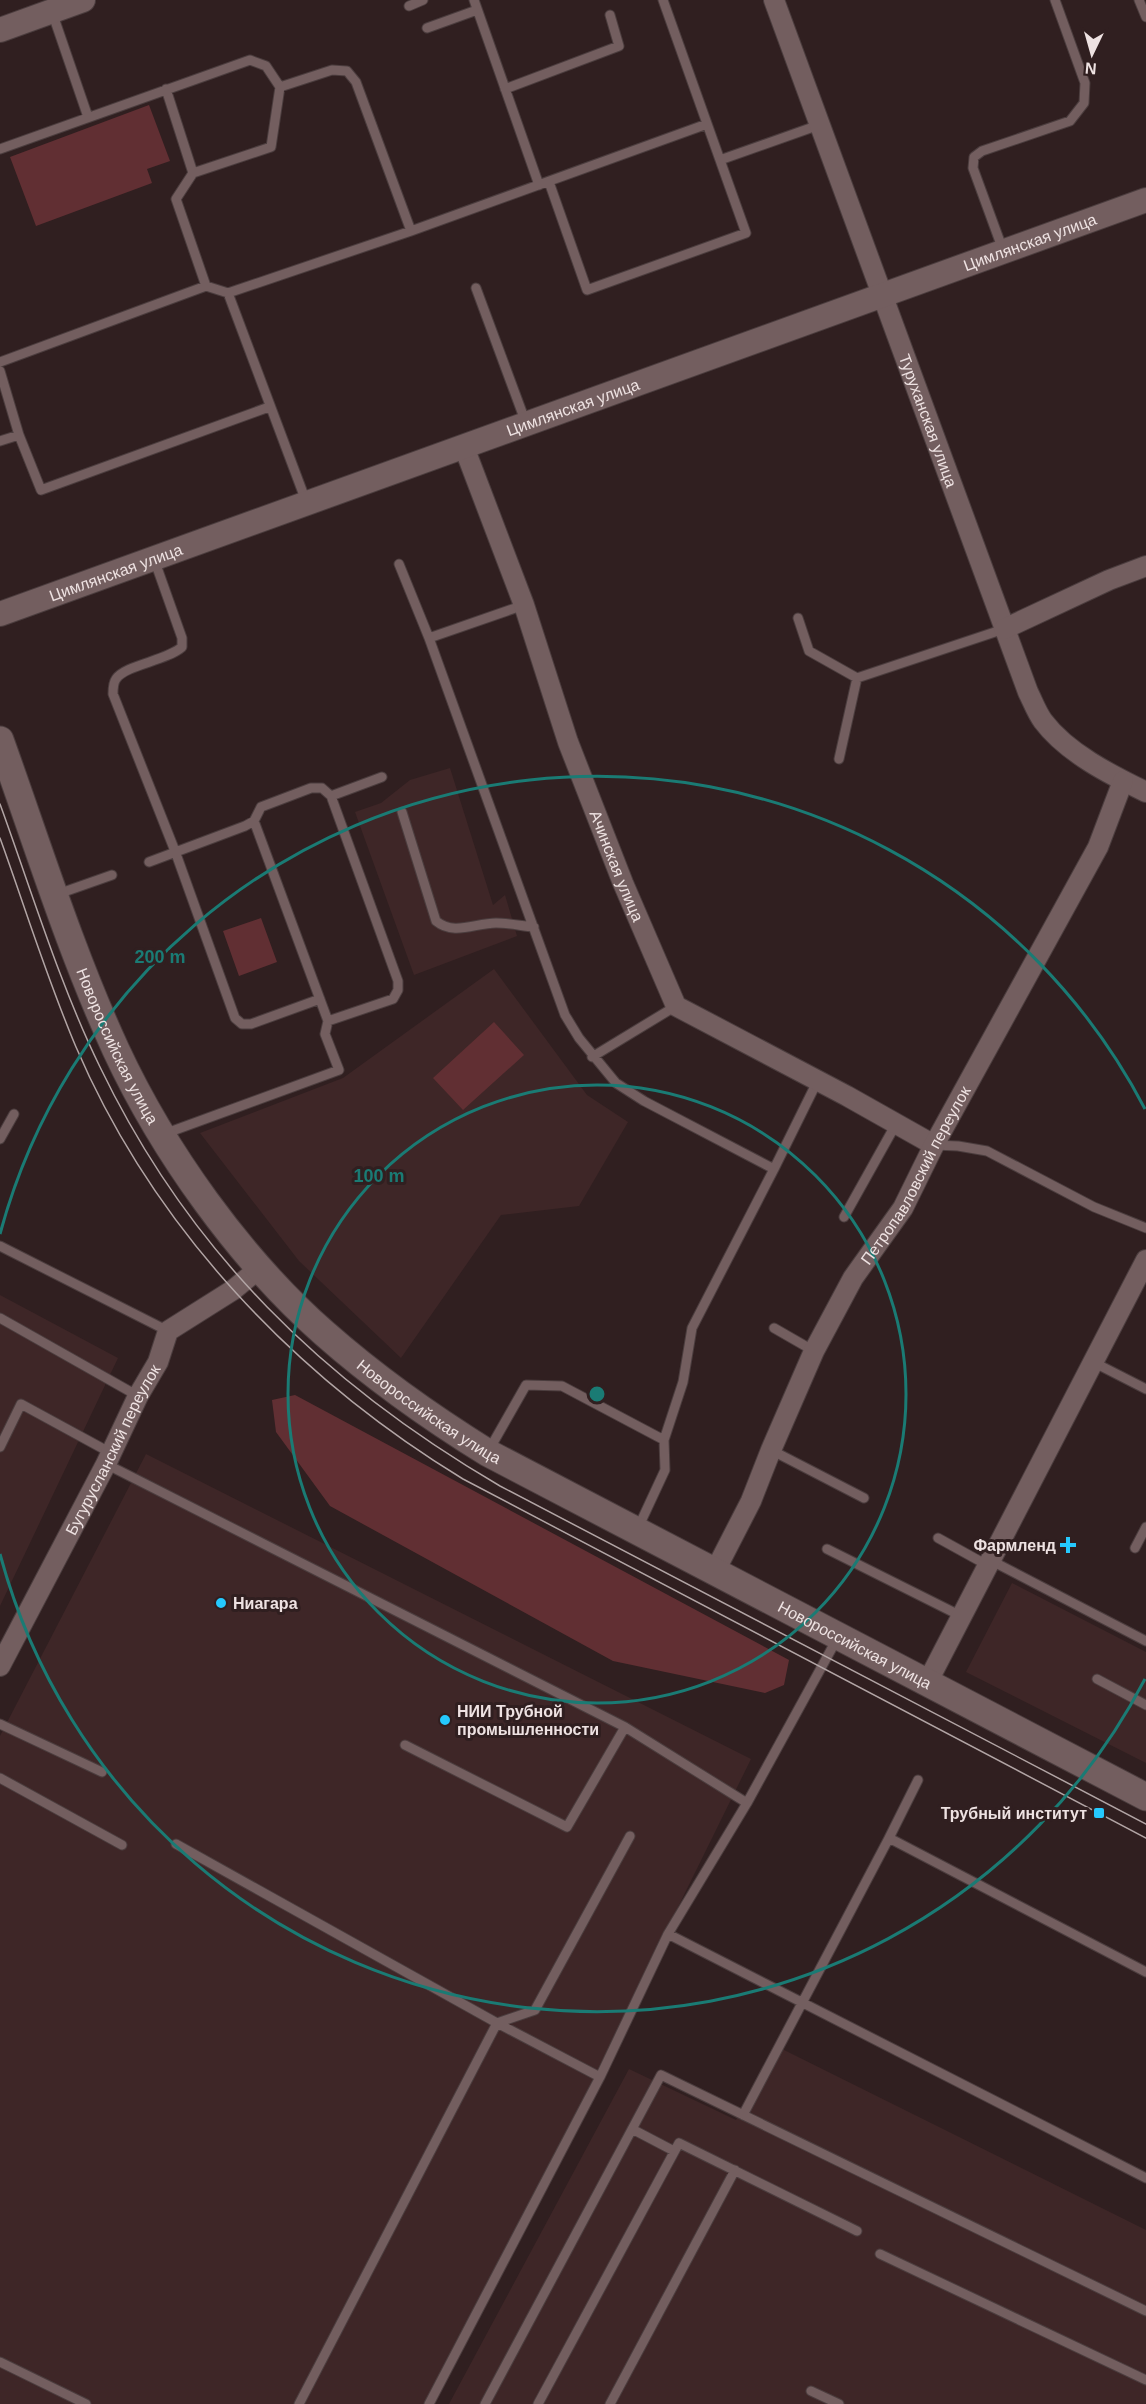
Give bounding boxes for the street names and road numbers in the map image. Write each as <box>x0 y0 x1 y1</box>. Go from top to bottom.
street label: Цимлянская улица <box>961 210 1099 274</box>
street label: Туруханская улица <box>896 352 961 489</box>
street label: Цимлянская улица <box>504 375 642 439</box>
street label: Цимлянская улица <box>47 540 185 604</box>
street label: Ачинская улица <box>587 808 647 924</box>
street label: Новороссийская улица <box>74 965 162 1127</box>
street label: Петропавловский переулок <box>857 1082 974 1267</box>
street label: Новороссийская улица <box>354 1356 504 1467</box>
street label: Бугурусланский переулок <box>62 1360 164 1538</box>
street label: Новороссийская улица <box>775 1598 935 1692</box>

